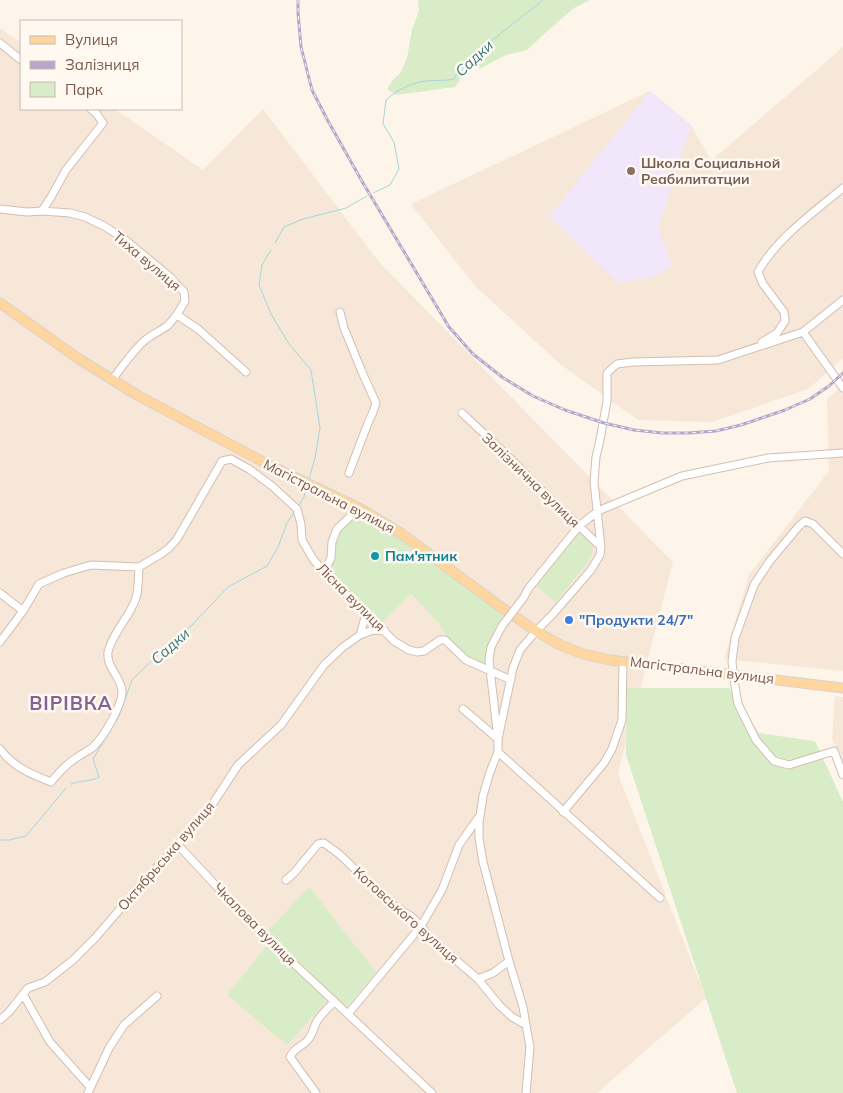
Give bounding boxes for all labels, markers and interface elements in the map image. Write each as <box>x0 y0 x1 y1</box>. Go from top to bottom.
legend <box>20 20 182 110</box>
text: Вулиця <box>65 30 118 49</box>
water label: Садки <box>451 36 497 80</box>
text: Залізниця <box>65 55 139 74</box>
text: Парк <box>65 80 104 99</box>
place label: Школа Социальной Реабилитатции <box>641 154 780 188</box>
marker: Школа Социальной Реабилитатции <box>625 165 637 177</box>
street label: Тиха вулиця <box>109 227 185 295</box>
street label: Залізнична вулиця <box>478 429 584 531</box>
street label: Магістральна вулиця <box>260 455 398 537</box>
place label: Пам'ятник <box>385 547 458 565</box>
marker: Пам'ятник <box>369 550 381 562</box>
street label: Лісна вулиця <box>313 559 389 635</box>
place label: "Продукти 24/7" <box>579 611 693 629</box>
marker: "Продукти 24/7" <box>563 614 575 626</box>
water label: Садки <box>147 624 193 668</box>
street label: Магістральна вулиця <box>629 652 775 688</box>
district label: ВІРІВКА <box>29 691 113 715</box>
street label: Октябрьська вулиця <box>114 798 218 914</box>
street label: Котовського вулиця <box>350 863 462 967</box>
street label: Чкалова вулиця <box>210 879 300 969</box>

